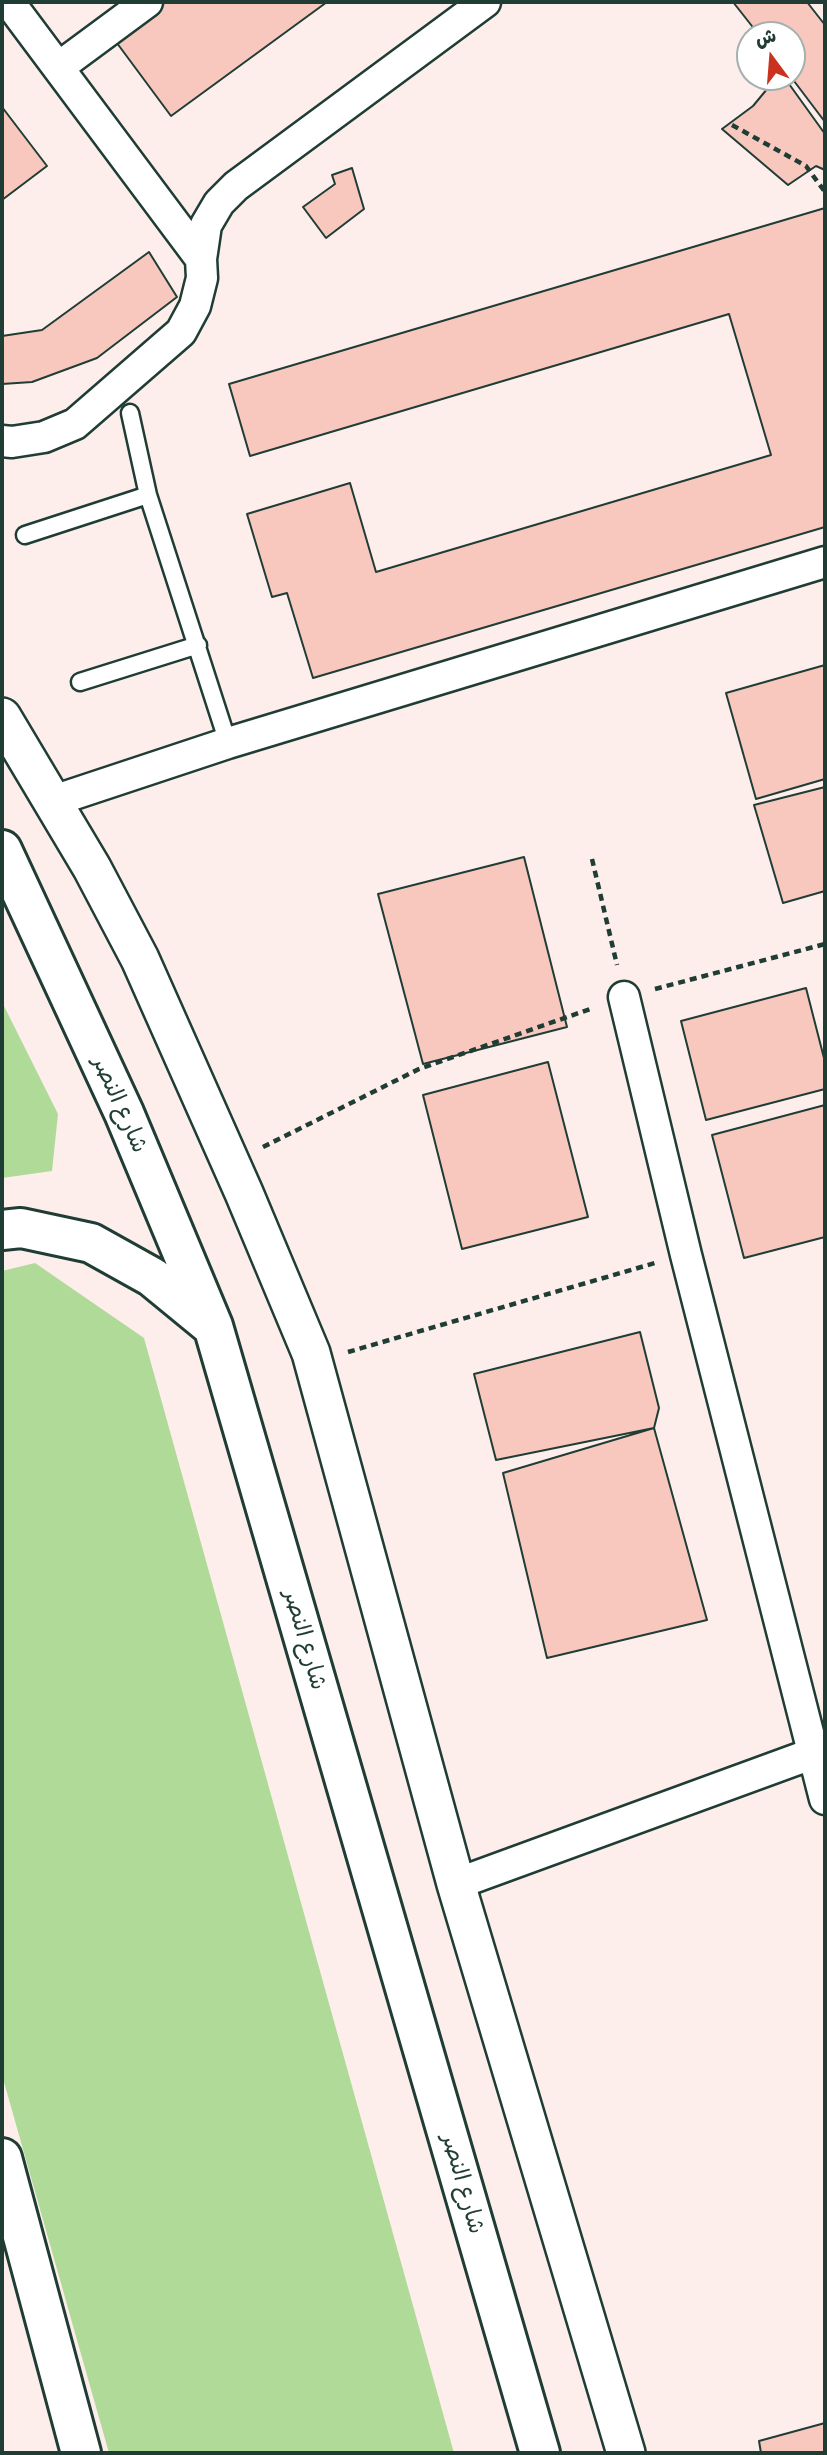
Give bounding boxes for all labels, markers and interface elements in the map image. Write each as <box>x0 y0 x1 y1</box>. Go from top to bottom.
north arrow <box>736 21 806 91</box>
text: ش <box>752 23 779 51</box>
street label: شارع النصر <box>85 1052 153 1158</box>
street label: شارع النصر <box>277 1587 331 1693</box>
street label: شارع النصر <box>435 2131 489 2237</box>

